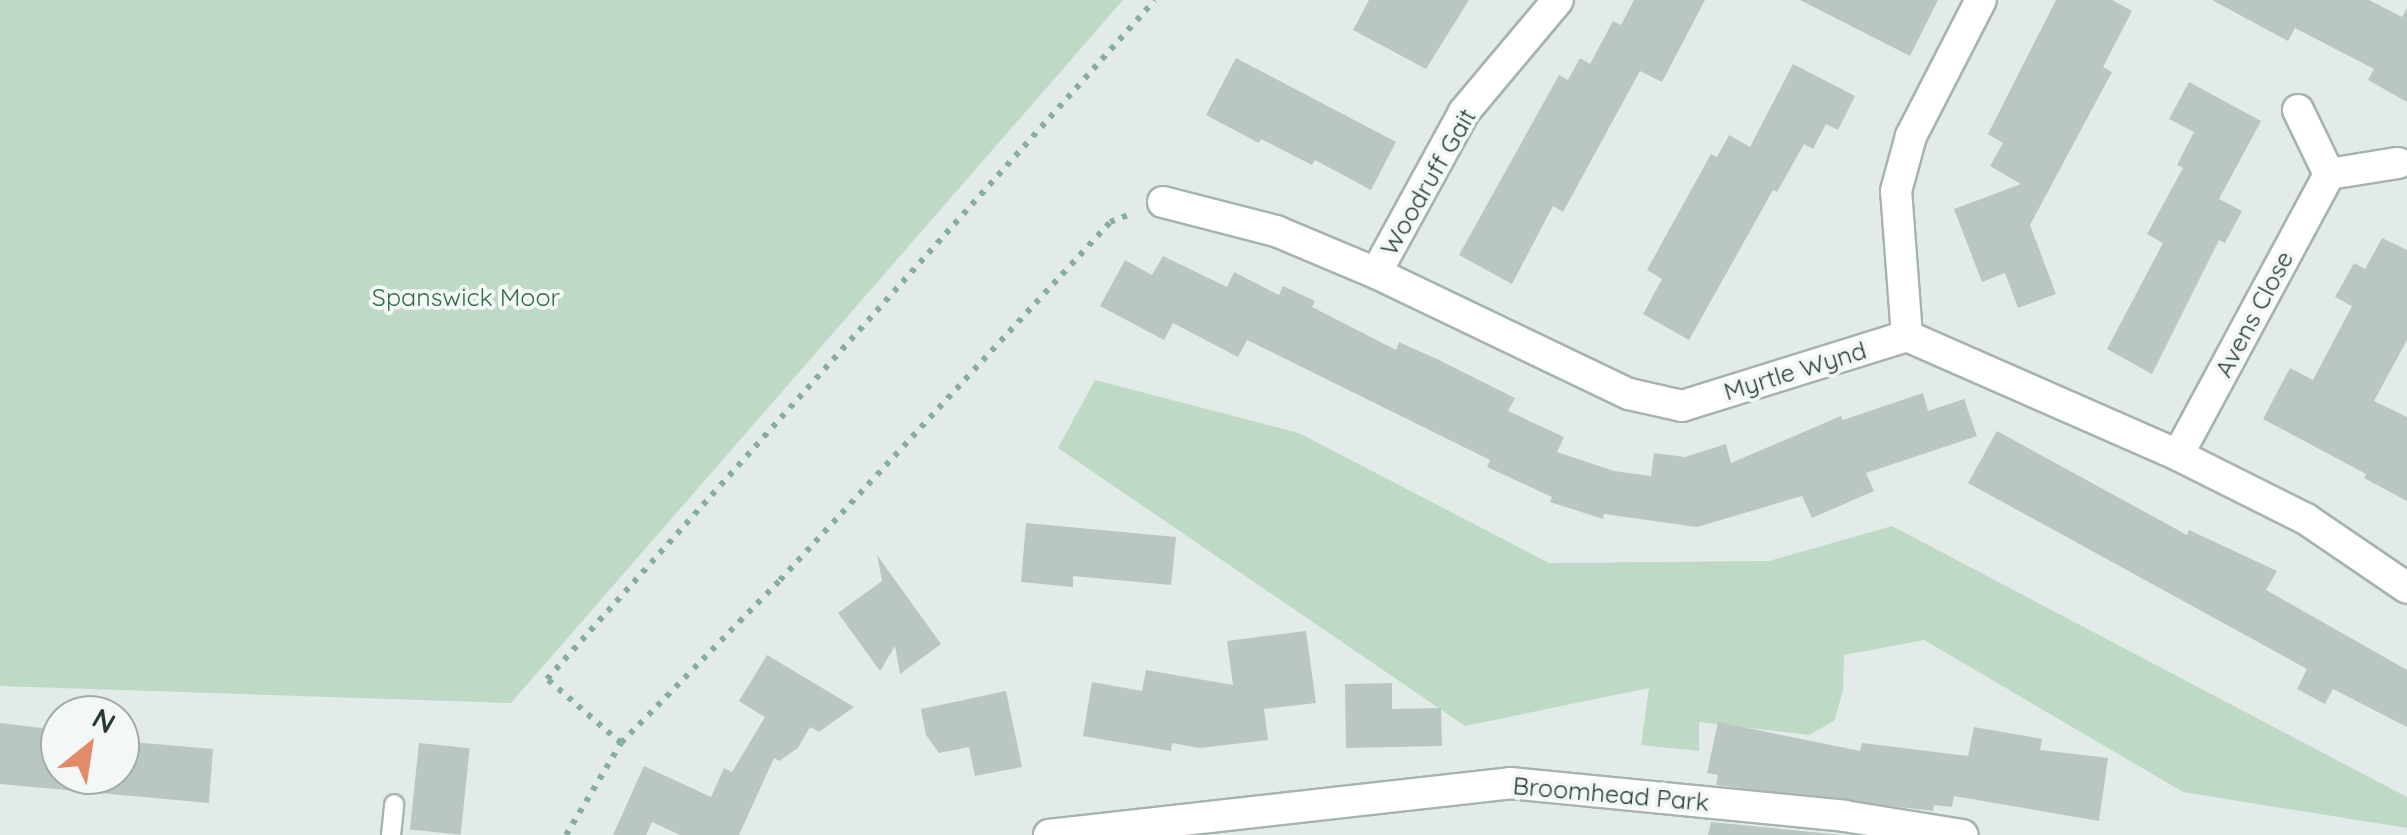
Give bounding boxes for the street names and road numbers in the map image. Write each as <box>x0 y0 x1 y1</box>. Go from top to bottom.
street label: Woodruff Gait <box>1374 103 1482 261</box>
street label: Avens Close <box>2208 246 2300 382</box>
street label: Myrtle Wynd <box>1720 335 1870 407</box>
street label: Broomhead Park <box>1512 770 1710 818</box>

